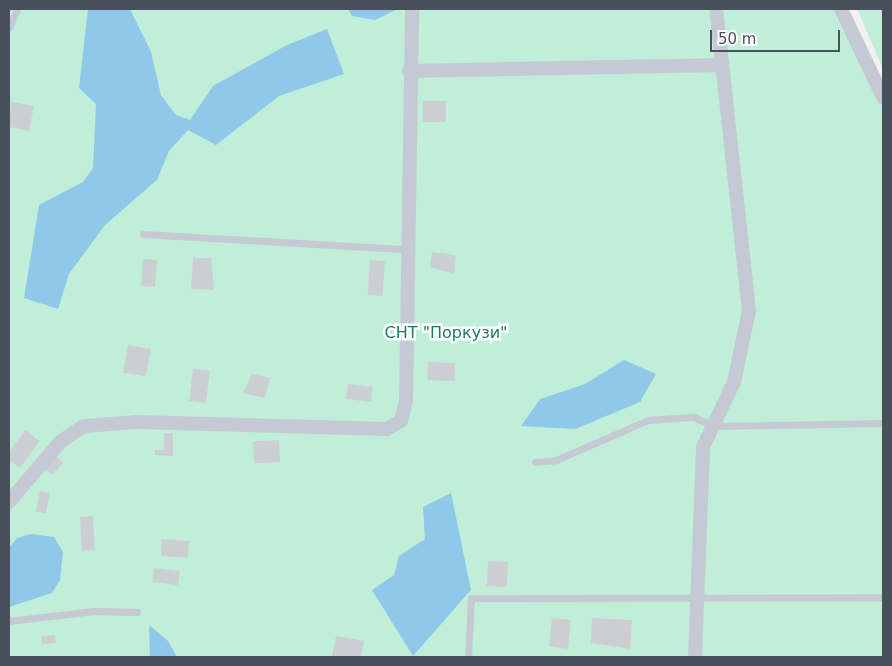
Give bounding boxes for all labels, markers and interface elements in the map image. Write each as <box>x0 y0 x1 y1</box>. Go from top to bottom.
scale bar <box>712 20 842 52</box>
text: 50 m <box>718 30 756 48</box>
park label: СНТ "Поркузи" <box>385 323 507 343</box>

